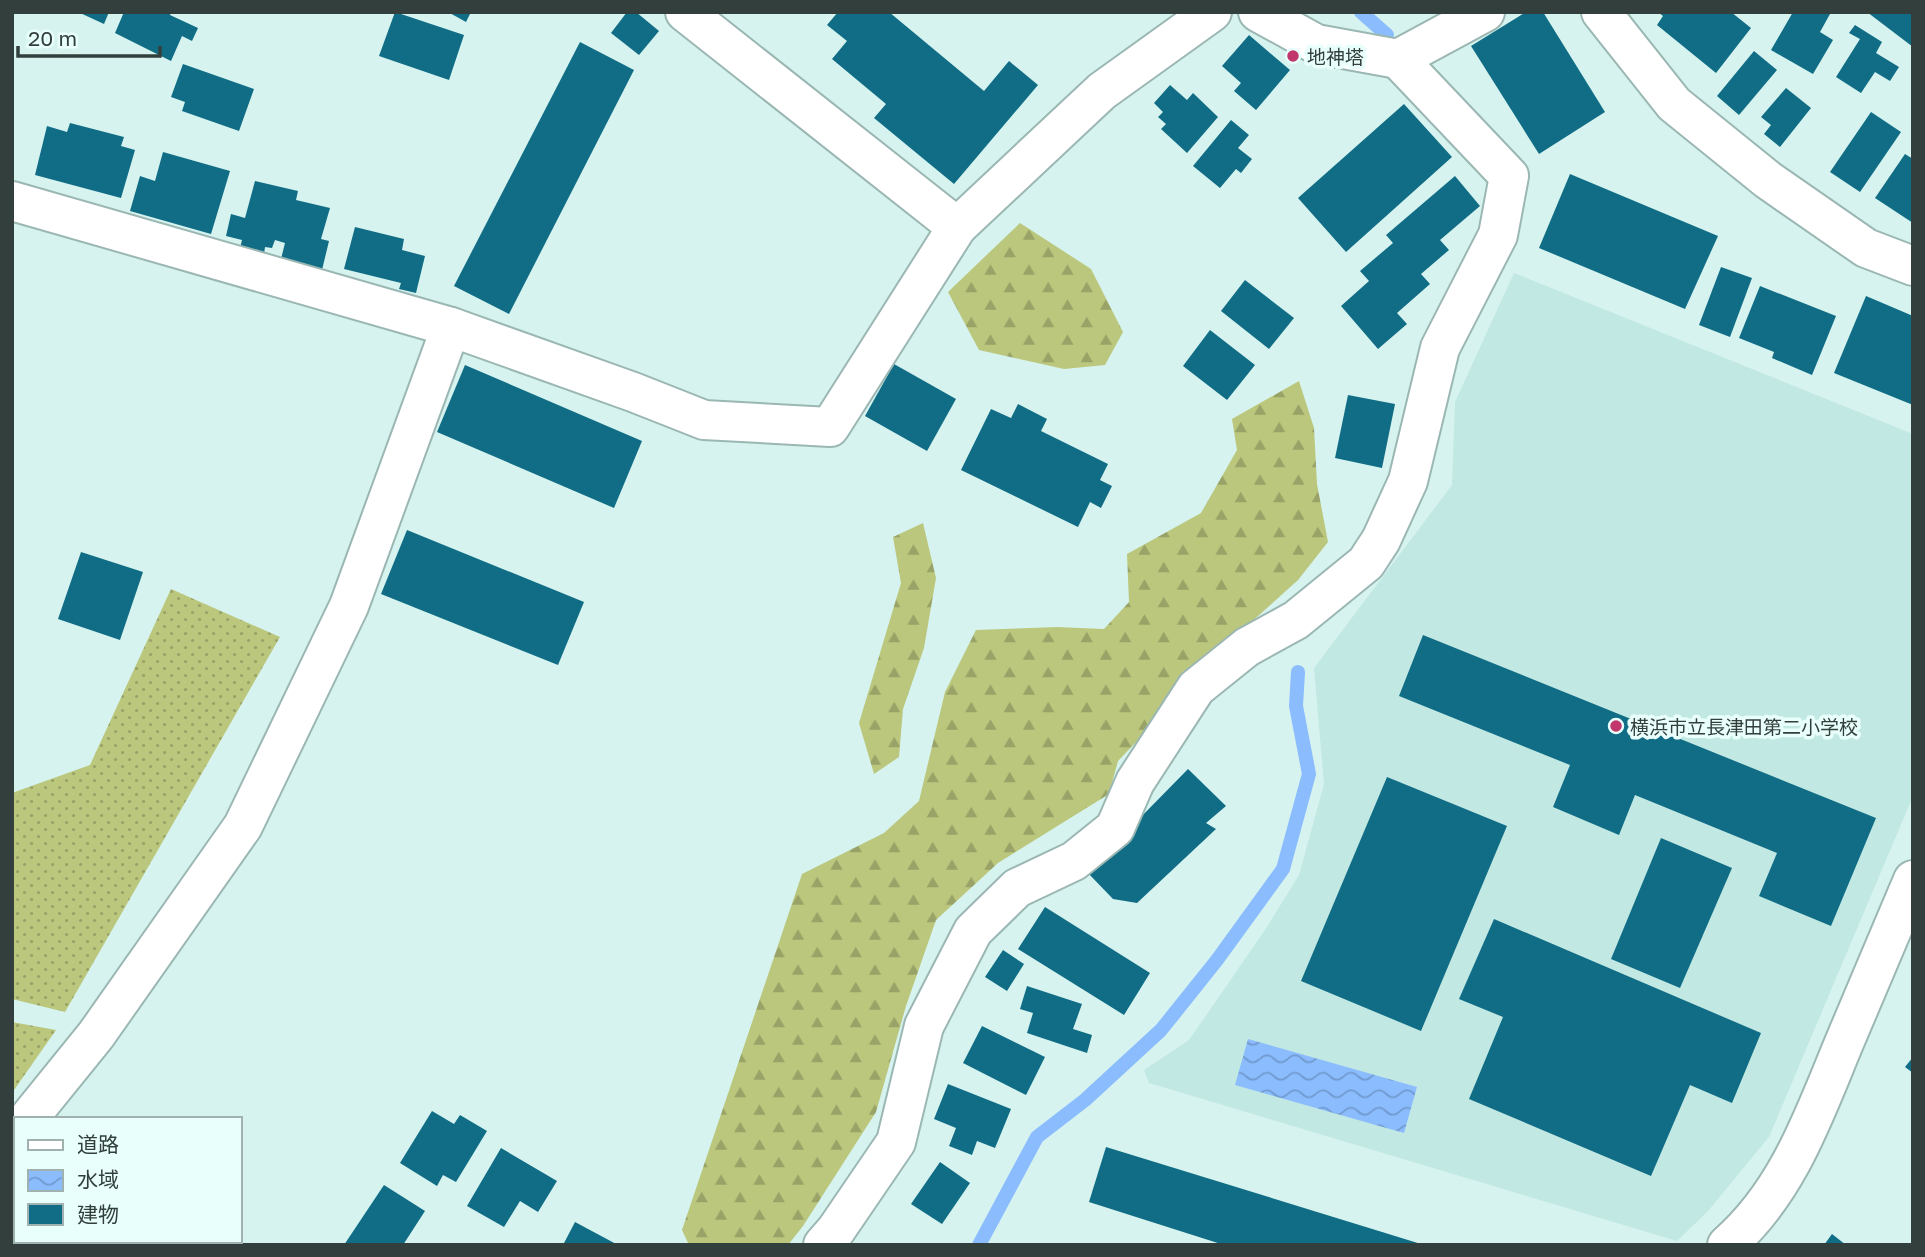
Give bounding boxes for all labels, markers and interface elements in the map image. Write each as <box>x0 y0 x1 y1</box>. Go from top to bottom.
scale bar <box>18 14 159 58</box>
text: 20 m <box>28 25 77 51</box>
place label: 地神塔 <box>1307 45 1364 68</box>
marker: 地神塔 <box>1285 48 1301 64</box>
place label: 横浜市立長津田第二小学校 <box>1630 715 1858 738</box>
marker: 横浜市立長津田第二小学校 <box>1608 718 1624 734</box>
legend <box>14 1117 242 1243</box>
text: 道路 <box>77 1131 119 1157</box>
text: 水域 <box>77 1166 119 1192</box>
text: 建物 <box>77 1201 119 1227</box>

